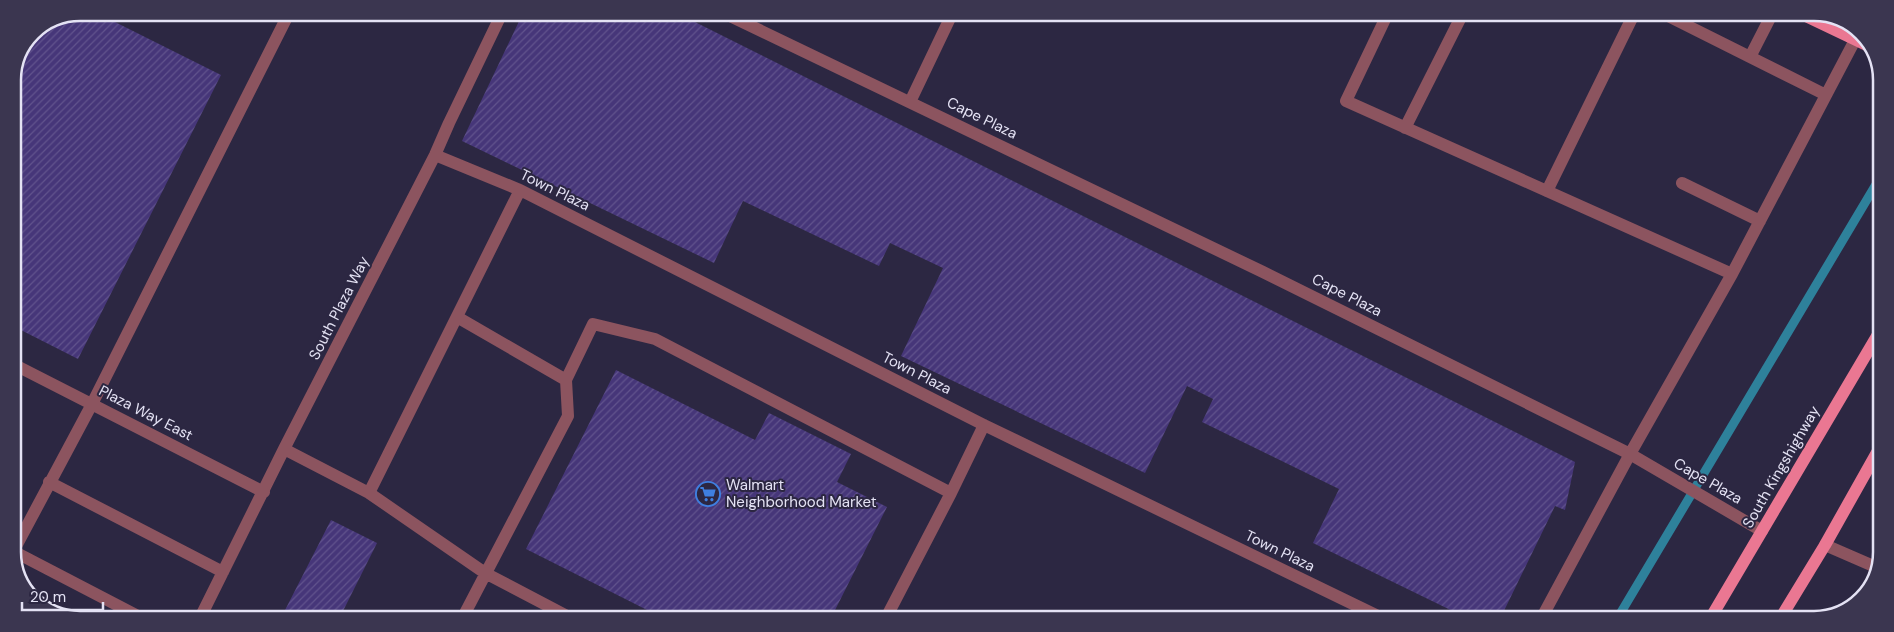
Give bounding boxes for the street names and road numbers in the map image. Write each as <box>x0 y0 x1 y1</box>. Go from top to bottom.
street label: Cape Plaza <box>943 92 1021 144</box>
street label: Town Plaza <box>517 165 593 215</box>
street label: South Plaza Way <box>304 252 374 363</box>
street label: Cape Plaza <box>1309 269 1385 321</box>
street label: Town Plaza <box>879 347 955 399</box>
street label: Plaza Way East <box>96 381 197 445</box>
street label: South Kingshighway <box>1738 402 1825 532</box>
street label: Cape Plaza <box>1670 453 1746 509</box>
street label: Town Plaza <box>1242 526 1318 576</box>

